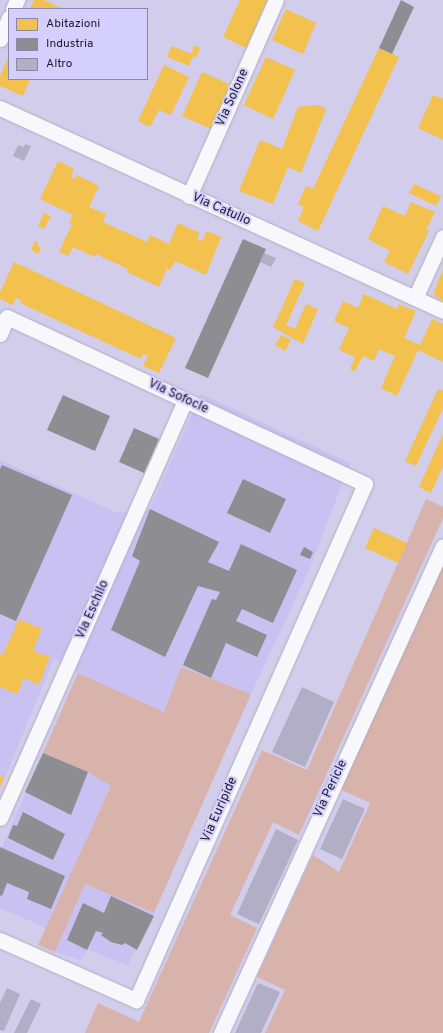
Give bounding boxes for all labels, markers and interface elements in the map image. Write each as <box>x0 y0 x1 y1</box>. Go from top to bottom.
legend <box>8 8 148 80</box>
text: Abitazioni <box>46 16 100 32</box>
text: Industria <box>46 36 93 52</box>
text: Altro <box>46 56 72 72</box>
street label: Via Solone <box>213 67 253 129</box>
street label: Via Catullo <box>189 190 253 230</box>
street label: Via Sofocle <box>145 376 211 418</box>
street label: Via Eschilo <box>73 578 113 642</box>
street label: Via Pericle <box>311 758 351 820</box>
street label: Via Euripide <box>199 775 241 845</box>

